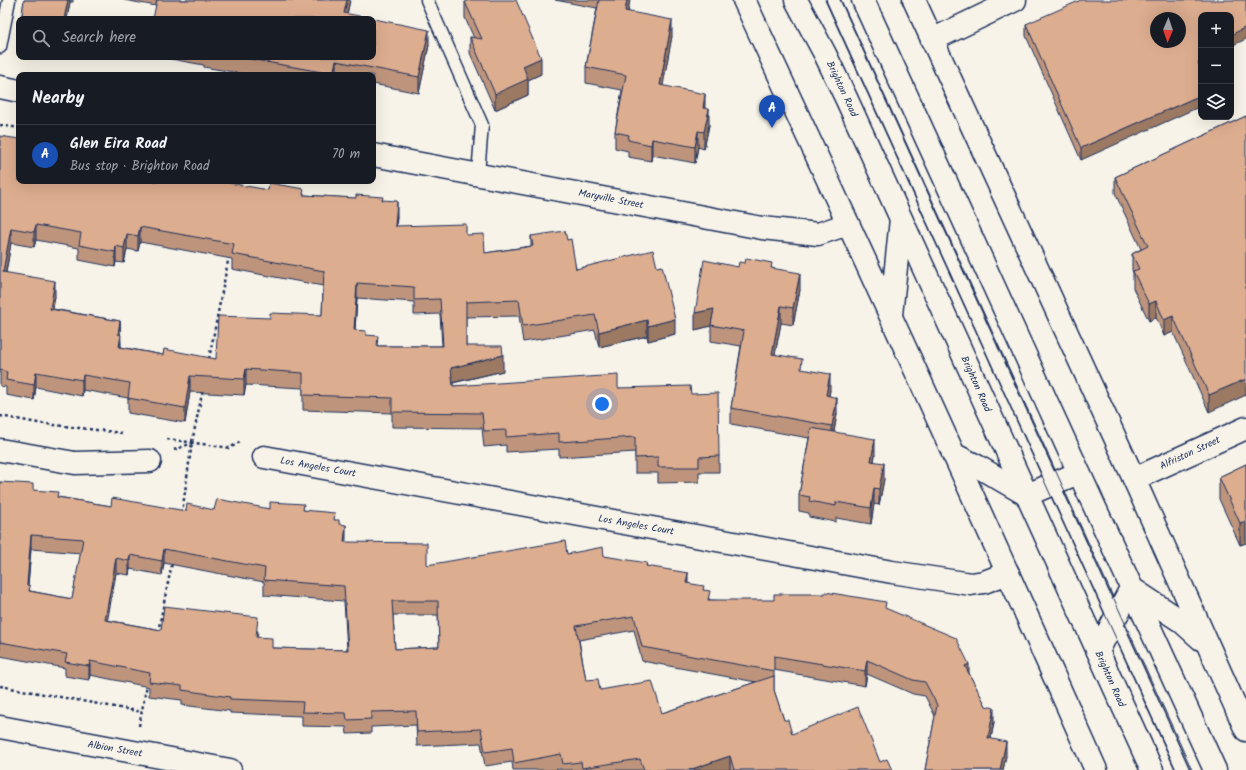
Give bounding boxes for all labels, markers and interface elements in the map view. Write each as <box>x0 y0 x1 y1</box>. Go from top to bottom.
north arrow <box>1150 12 1186 48</box>
map controls <box>1198 12 1234 120</box>
button: + <box>1198 12 1234 48</box>
search box <box>16 16 376 60</box>
text: Search here <box>62 26 136 50</box>
icon: search <box>30 27 52 49</box>
button: − <box>1198 48 1234 84</box>
street label: Brighton Road <box>822 58 862 120</box>
button: layers <box>1198 84 1234 120</box>
text: Nearby <box>32 85 84 112</box>
pin: A <box>759 95 785 128</box>
text: Glen Eira Road <box>70 132 167 156</box>
text: A <box>41 144 49 165</box>
text: 70 m <box>332 144 360 165</box>
text: Bus stop · Brighton Road <box>70 156 209 177</box>
street label: Maryville Street <box>577 185 645 213</box>
street label: Brighton Road <box>956 353 996 416</box>
your location <box>592 394 612 414</box>
street label: Alfriston Street <box>1157 432 1223 474</box>
street label: Los Angeles Court <box>279 452 357 482</box>
street label: Los Angeles Court <box>597 510 675 540</box>
street label: Brighton Road <box>1090 648 1130 711</box>
street label: Albion Street <box>86 736 144 762</box>

